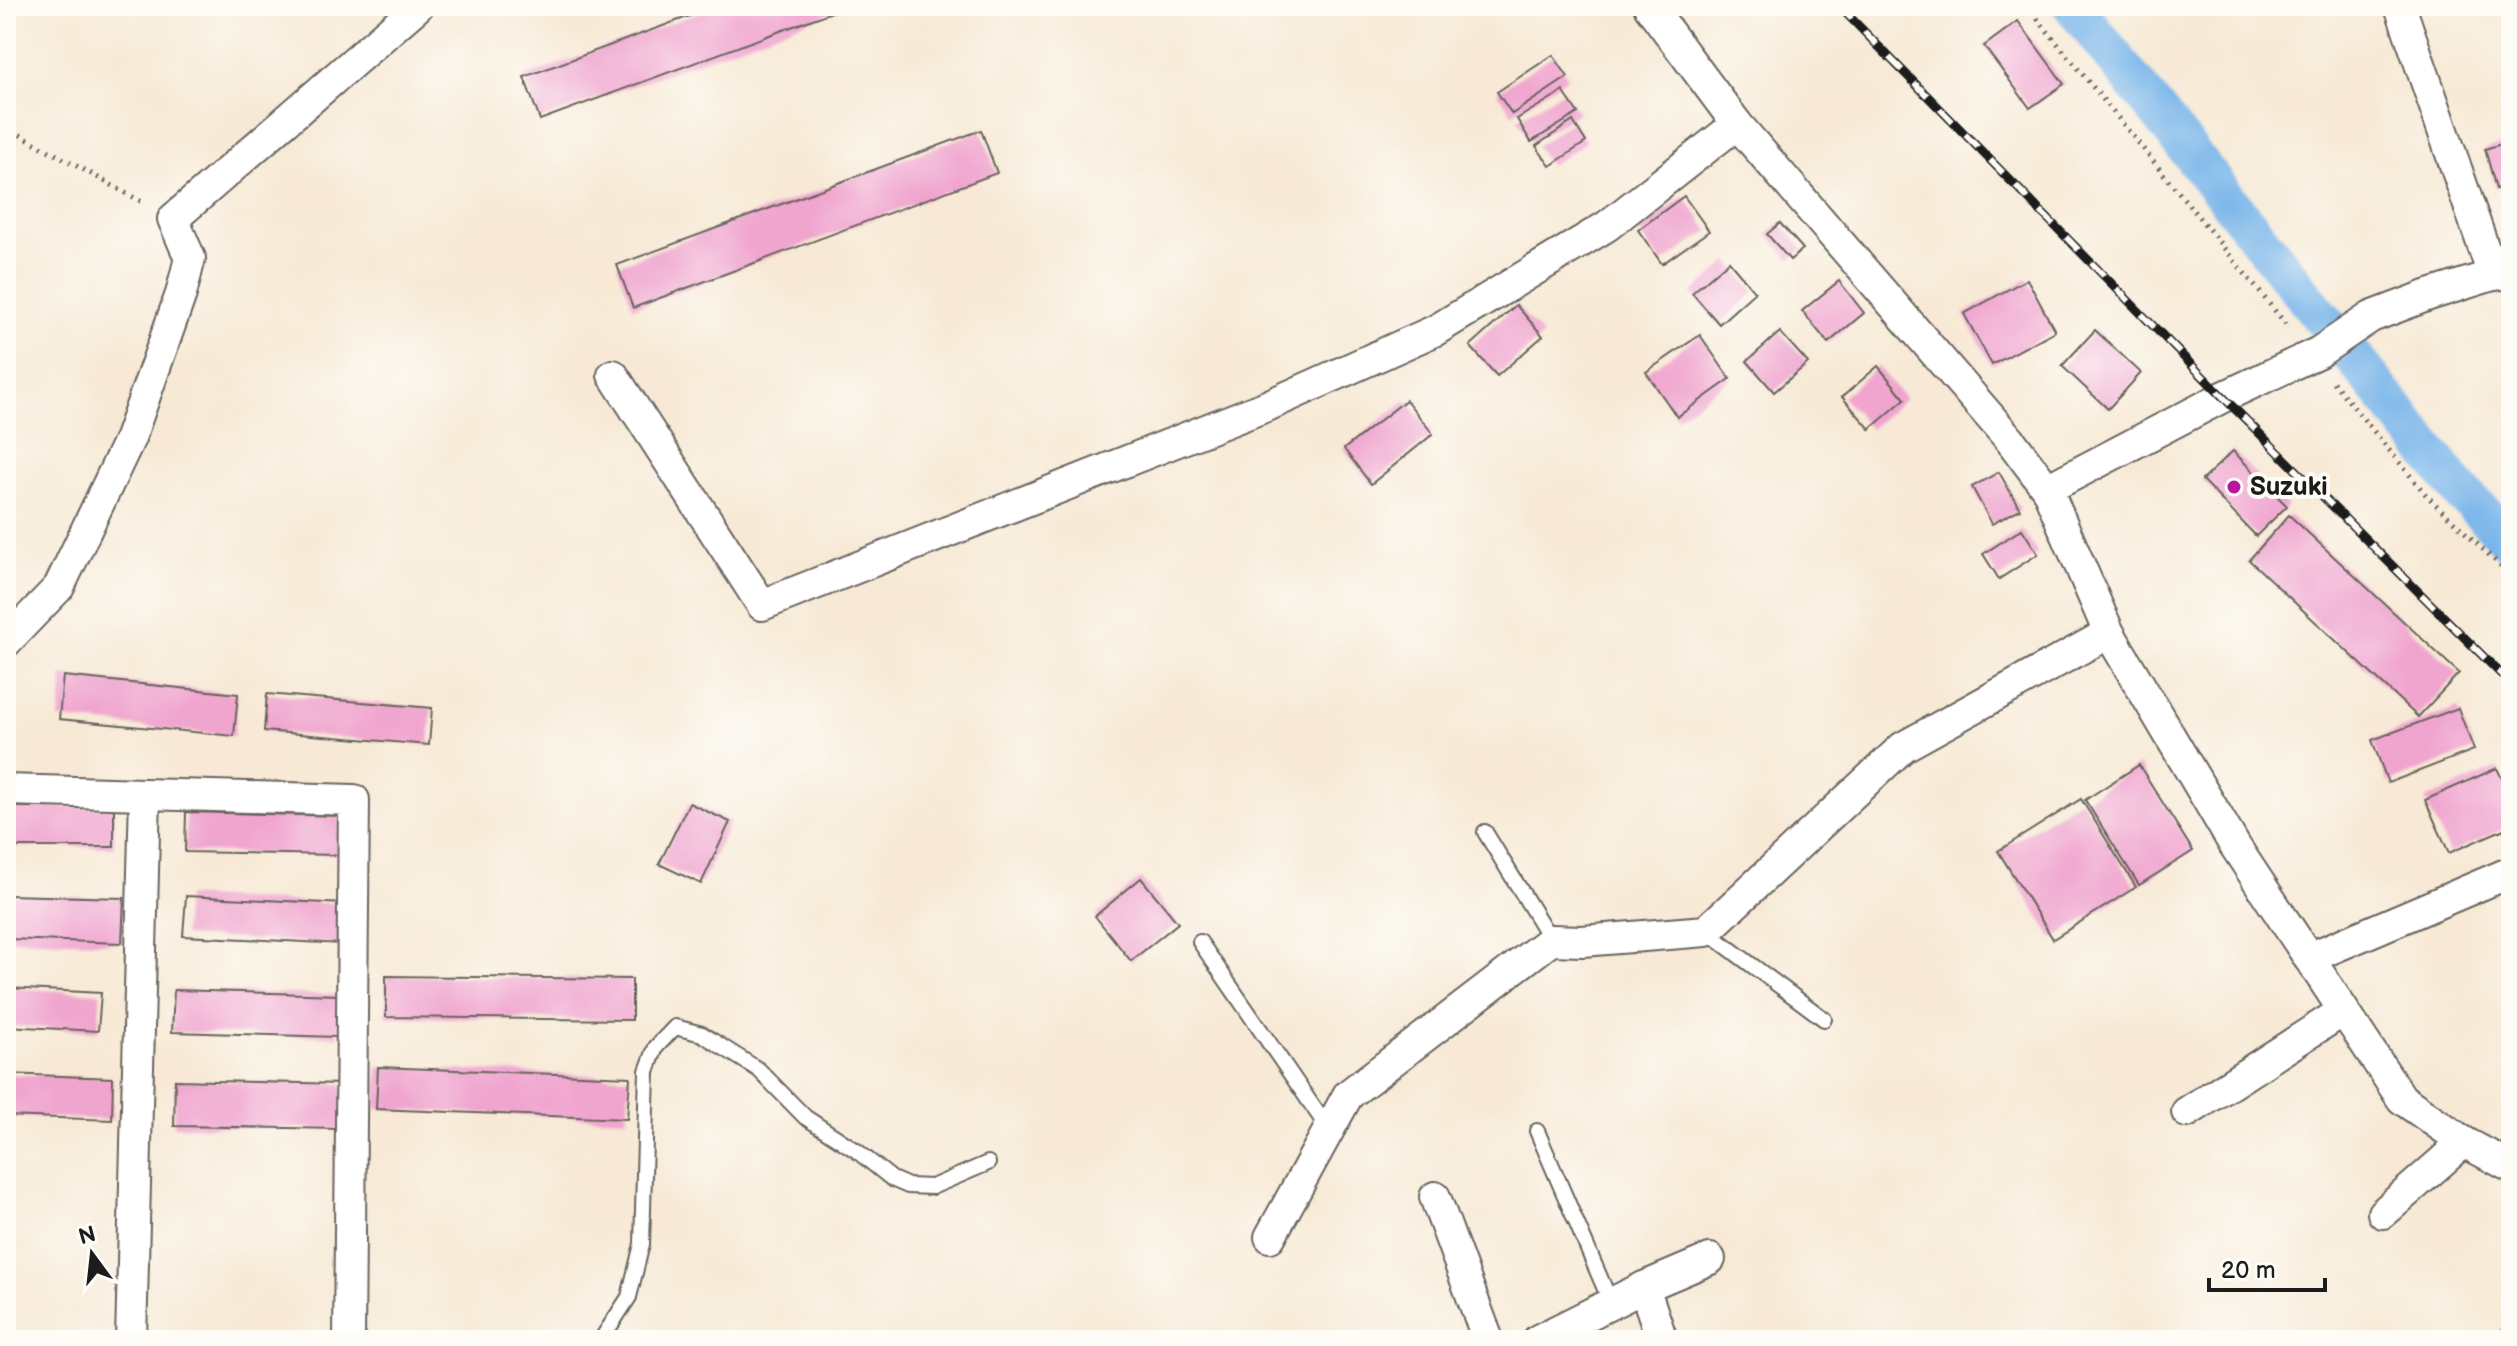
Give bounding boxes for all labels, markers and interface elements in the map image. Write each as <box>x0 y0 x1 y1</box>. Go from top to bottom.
place label: Suzuki <box>2250 472 2328 503</box>
marker: Suzuki <box>2225 478 2243 496</box>
north arrow <box>52 1214 132 1294</box>
text: N <box>76 1221 99 1251</box>
scale bar <box>2209 1242 2325 1292</box>
text: 20 m <box>2221 1256 2276 1285</box>

